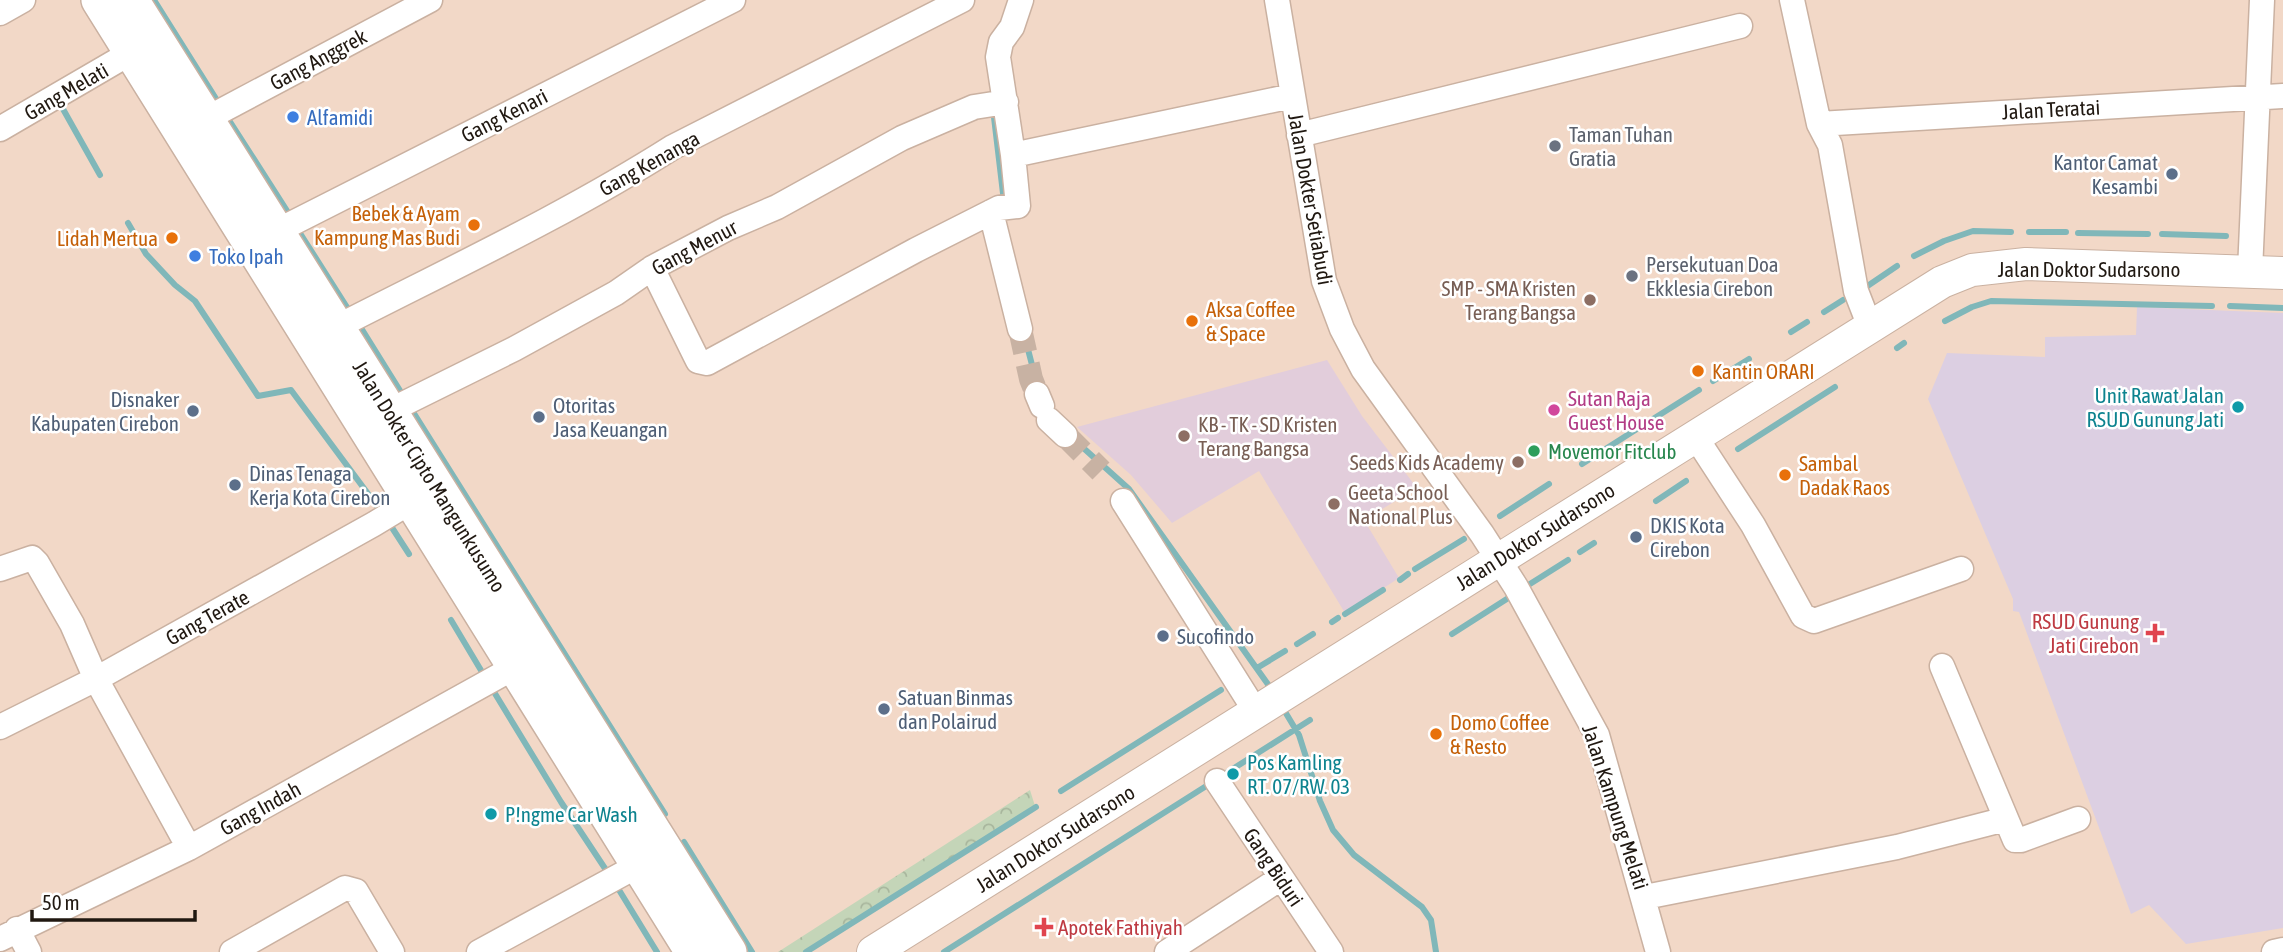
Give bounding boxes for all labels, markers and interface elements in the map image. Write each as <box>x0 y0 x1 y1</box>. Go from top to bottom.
street label: Gang Anggrek <box>266 24 370 94</box>
street label: Gang Melati <box>20 57 112 125</box>
street label: Gang Kenari <box>457 83 551 147</box>
street label: Jalan Teratai <box>2001 94 2101 124</box>
place label: Alfamidi <box>307 105 373 129</box>
marker: Alfamidi <box>285 109 301 125</box>
street label: Jalan Dokter Setiabudi <box>1284 111 1338 287</box>
place label: Taman Tuhan Gratia <box>1569 122 1673 170</box>
street label: Gang Kenanga <box>595 126 703 200</box>
marker: Taman Tuhan Gratia <box>1547 138 1563 154</box>
place label: Kantor Camat Kesambi <box>2053 150 2158 198</box>
marker: Kantor Camat Kesambi <box>2164 166 2180 182</box>
place label: Bebek & Ayam Kampung Mas Budi <box>314 201 460 249</box>
street label: Gang Menur <box>647 214 741 279</box>
marker: Bebek & Ayam Kampung Mas Budi <box>466 217 482 233</box>
place label: Lidah Mertua <box>57 226 158 250</box>
marker: Lidah Mertua <box>164 230 180 246</box>
place label: Toko Ipah <box>209 244 284 268</box>
marker: Toko Ipah <box>187 248 203 264</box>
place label: Persekutuan Doa Ekklesia Cirebon <box>1646 252 1779 300</box>
street label: Jalan Doktor Sudarsono <box>1998 257 2180 281</box>
marker: Persekutuan Doa Ekklesia Cirebon <box>1624 268 1640 284</box>
place label: SMP - SMA Kristen Terang Bangsa <box>1441 276 1576 324</box>
marker: SMP - SMA Kristen Terang Bangsa <box>1582 292 1598 308</box>
place label: Aksa Coffee & Space <box>1206 297 1295 345</box>
marker: Aksa Coffee & Space <box>1184 313 1200 329</box>
street label: Jalan Dokter Cipto Mangunkusumo <box>349 356 511 596</box>
place label: Kantin ORARI <box>1712 359 1815 383</box>
marker: Kantin ORARI <box>1690 363 1706 379</box>
place label: Unit Rawat Jalan RSUD Gunung Jati <box>2087 383 2224 431</box>
place label: Sutan Raja Guest House <box>1568 386 1664 434</box>
place label: Disnaker Kabupaten Cirebon <box>31 387 180 435</box>
place label: Otoritas Jasa Keuangan <box>553 393 668 441</box>
marker: Unit Rawat Jalan RSUD Gunung Jati <box>2230 399 2246 415</box>
marker: Sutan Raja Guest House <box>1546 402 1562 418</box>
marker: Disnaker Kabupaten Cirebon <box>185 403 201 419</box>
marker: Otoritas Jasa Keuangan <box>531 409 547 425</box>
place label: KB - TK - SD Kristen Terang Bangsa <box>1198 412 1338 460</box>
marker: KB - TK - SD Kristen Terang Bangsa <box>1176 428 1192 444</box>
place label: Movemor Fitclub <box>1548 439 1676 463</box>
marker: Movemor Fitclub <box>1526 443 1542 459</box>
place label: Seeds Kids Academy <box>1350 450 1504 474</box>
place label: Sambal Dadak Raos <box>1799 451 1890 499</box>
marker: Seeds Kids Academy <box>1510 454 1526 470</box>
place label: Dinas Tenaga Kerja Kota Cirebon <box>249 461 391 509</box>
marker: Sambal Dadak Raos <box>1777 467 1793 483</box>
marker: Dinas Tenaga Kerja Kota Cirebon <box>227 477 243 493</box>
street label: Jalan Doktor Sudarsono <box>1451 477 1619 595</box>
place label: Geeta School National Plus <box>1348 480 1453 528</box>
marker: Geeta School National Plus <box>1326 496 1342 512</box>
place label: DKIS Kota Cirebon <box>1650 513 1725 561</box>
marker: DKIS Kota Cirebon <box>1628 529 1644 545</box>
street label: Gang Terate <box>161 584 253 650</box>
place label: RSUD Gunung Jati Cirebon <box>2032 609 2139 657</box>
marker: RSUD Gunung Jati Cirebon <box>2145 623 2165 643</box>
place label: Sucofindo <box>1177 624 1254 648</box>
marker: Sucofindo <box>1155 628 1171 644</box>
place label: Satuan Binmas dan Polairud <box>898 685 1013 733</box>
marker: Satuan Binmas dan Polairud <box>876 701 892 717</box>
place label: Domo Coffee & Resto <box>1450 710 1549 758</box>
street label: Jalan Kampung Melati <box>1578 722 1654 892</box>
marker: Domo Coffee & Resto <box>1428 726 1444 742</box>
place label: Pos Kamling RT. 07/RW. 03 <box>1247 750 1350 798</box>
marker: Pos Kamling RT. 07/RW. 03 <box>1225 766 1241 782</box>
street label: Gang Indah <box>216 776 304 840</box>
street label: Jalan Doktor Sudarsono <box>971 779 1139 897</box>
place label: P!ngme Car Wash <box>505 802 638 826</box>
marker: P!ngme Car Wash <box>483 806 499 822</box>
street label: Gang Biduri <box>1239 823 1309 911</box>
scale bar <box>32 878 194 922</box>
text: 50 m <box>42 890 80 914</box>
place label: Apotek Fathiyah <box>1058 915 1183 939</box>
marker: Apotek Fathiyah <box>1036 919 1052 935</box>

